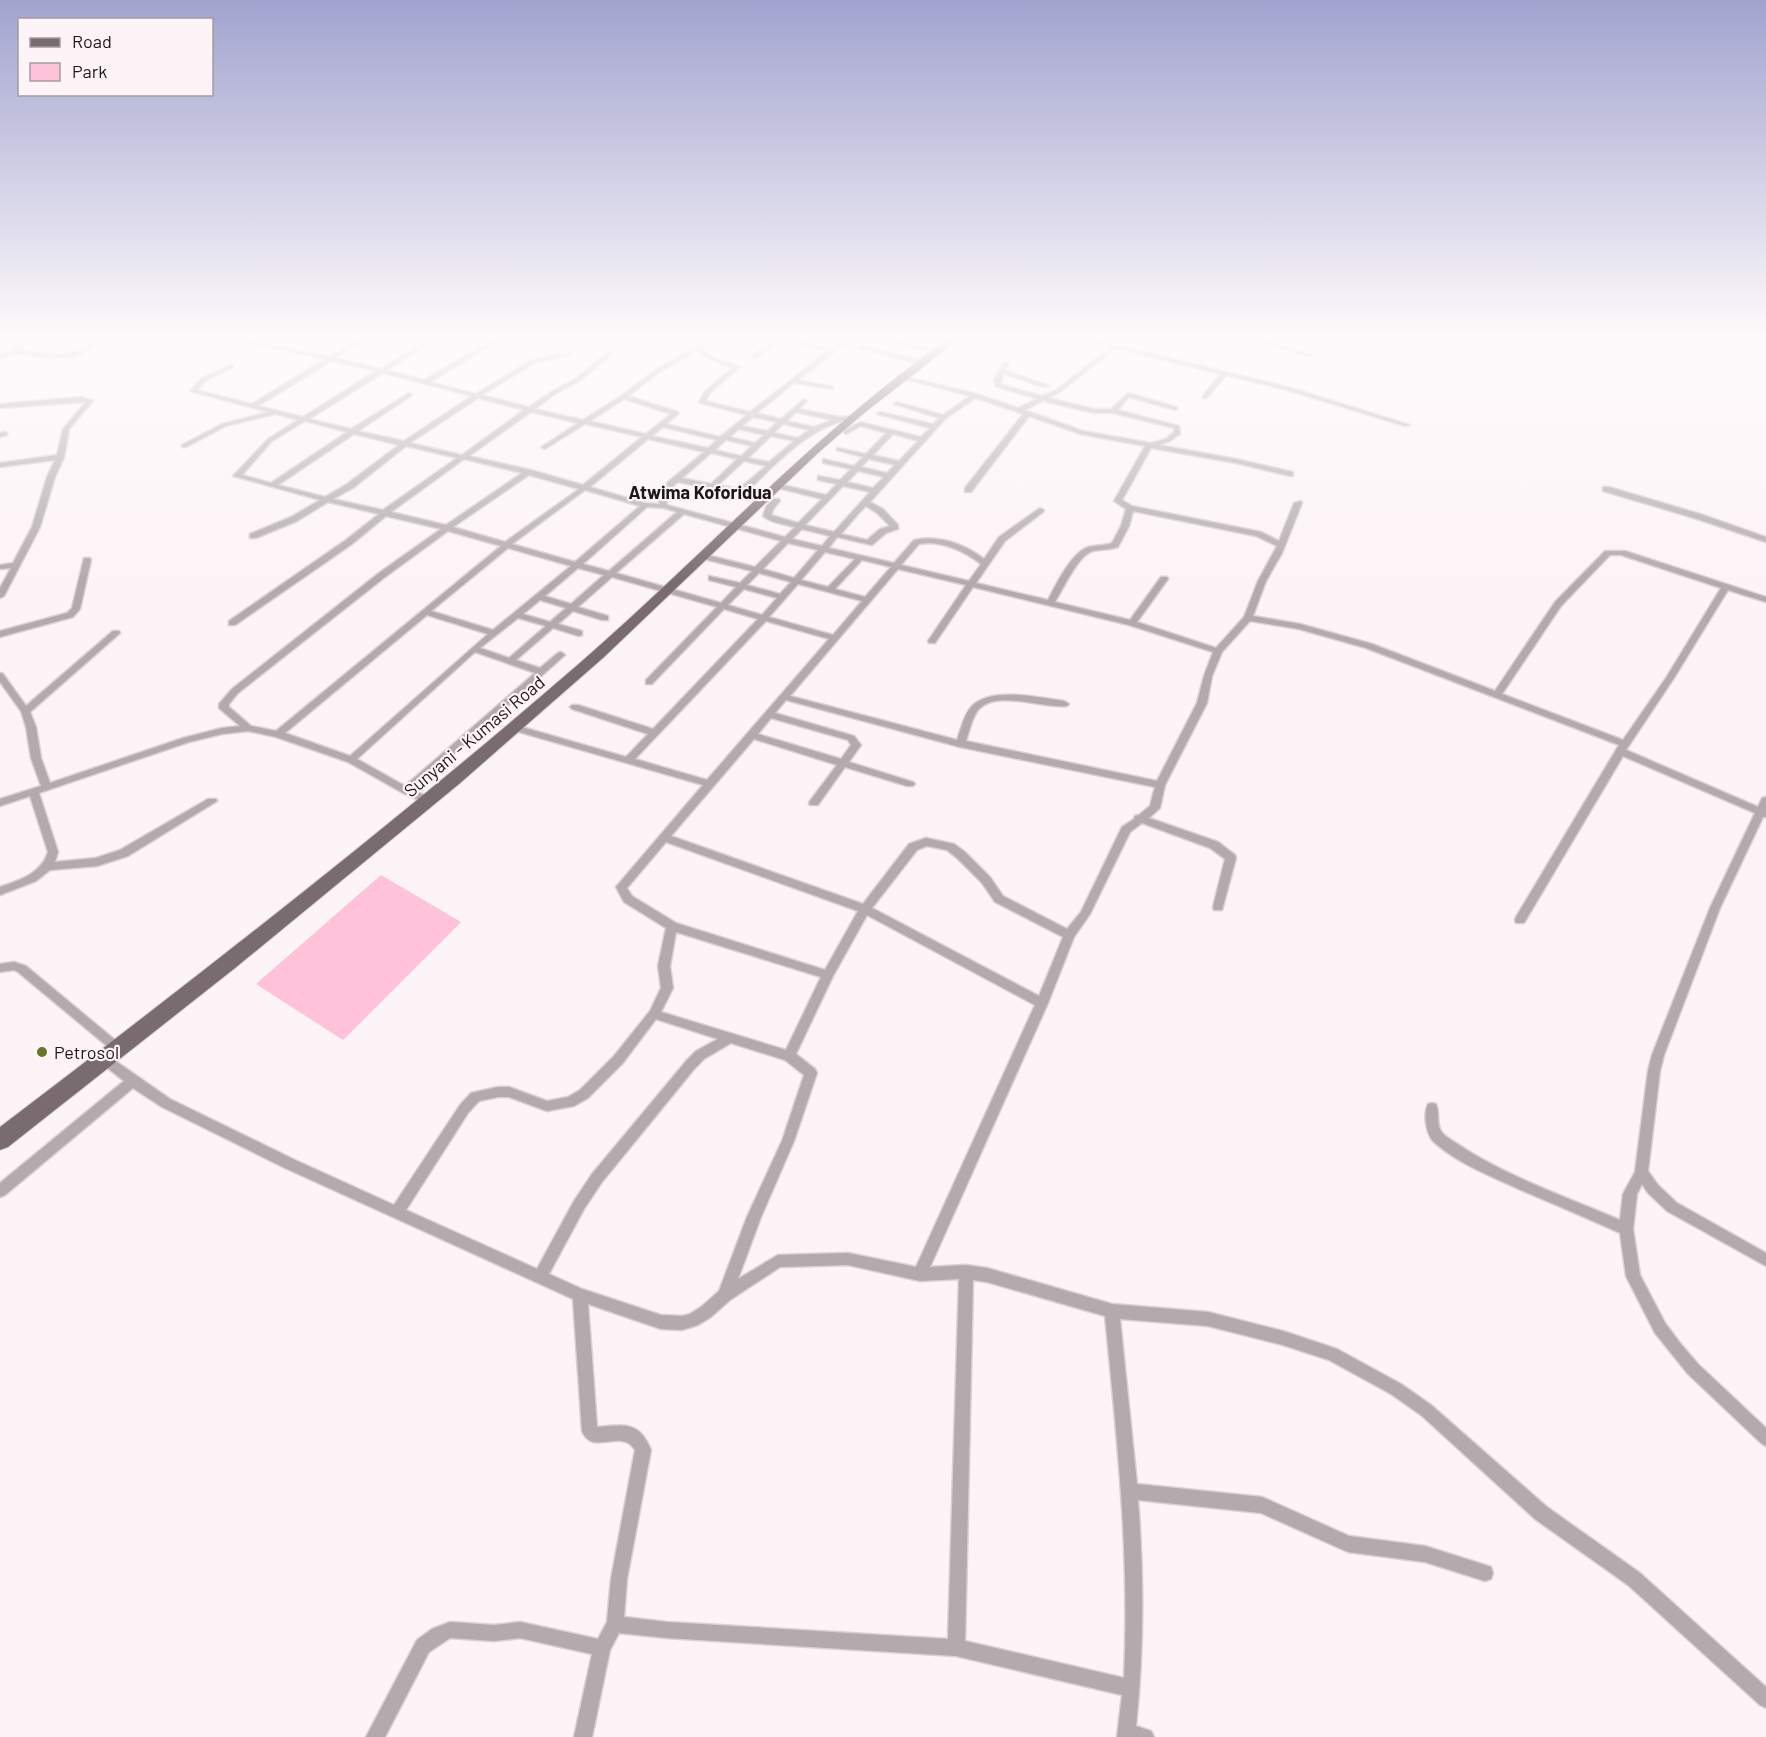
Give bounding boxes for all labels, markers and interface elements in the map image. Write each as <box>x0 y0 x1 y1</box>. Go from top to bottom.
legend <box>18 18 213 96</box>
text: Road <box>72 30 112 52</box>
text: Park <box>72 60 107 82</box>
district label: Atwima Koforidua <box>628 481 772 503</box>
street label: Sunyani - Kumasi Road <box>399 671 549 801</box>
place label: Petrosol <box>54 1041 119 1063</box>
marker: Petrosol <box>35 1045 49 1059</box>

